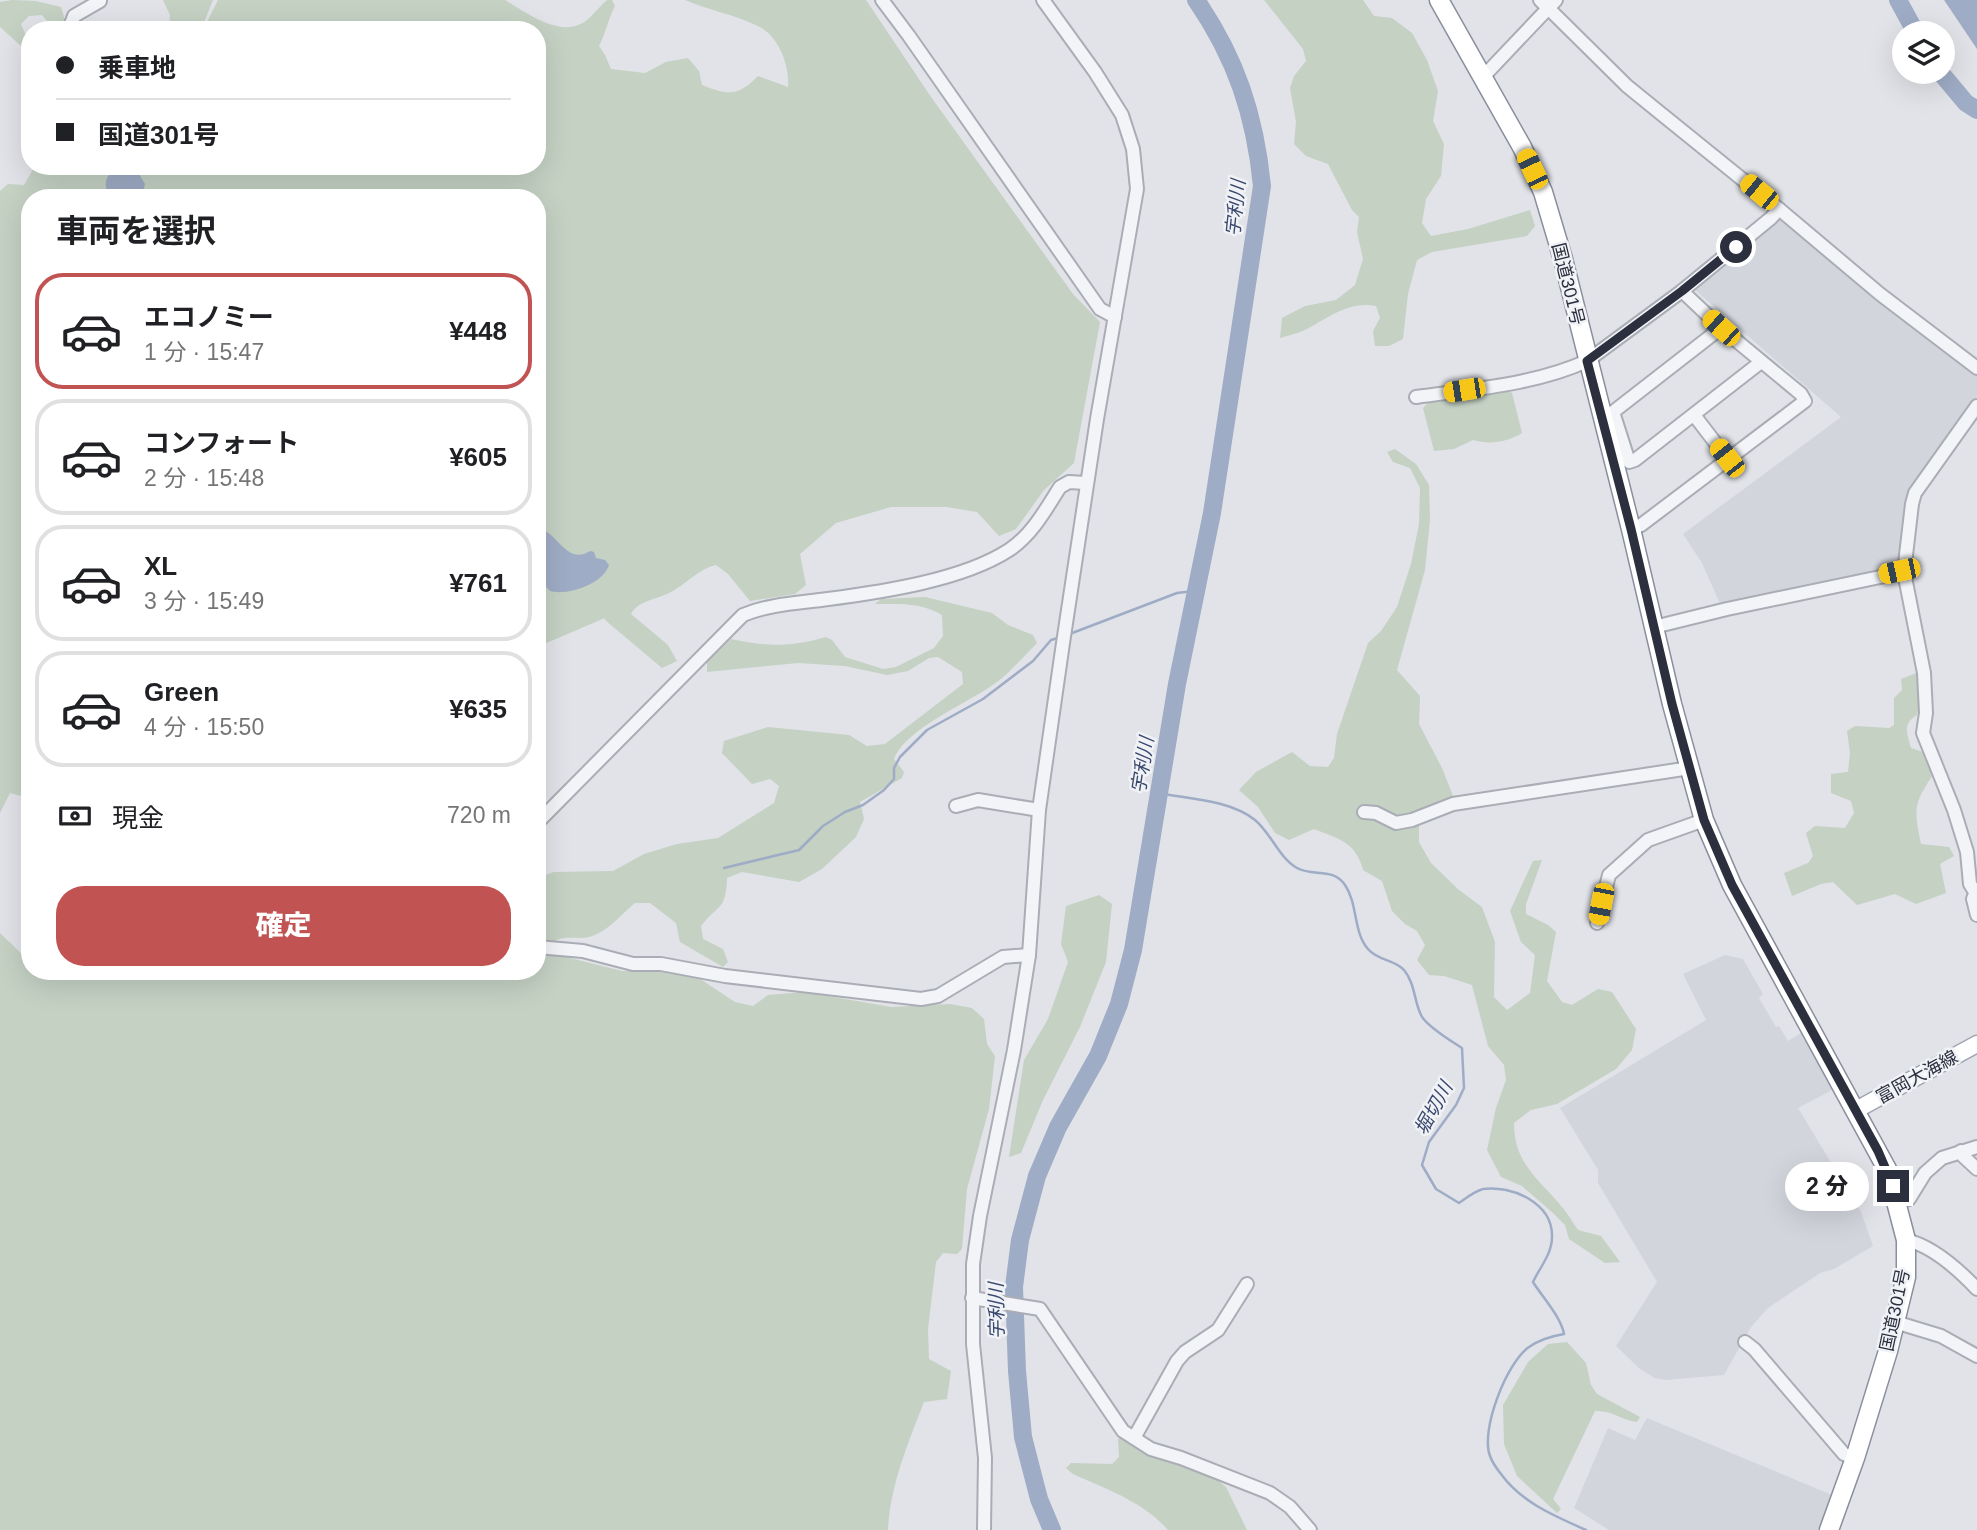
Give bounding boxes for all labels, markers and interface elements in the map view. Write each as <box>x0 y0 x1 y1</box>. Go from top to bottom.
map controls <box>1892 21 1955 84</box>
button: layers <box>1892 21 1955 84</box>
text: 乗車地 <box>98 53 176 83</box>
text: 国道301号 <box>98 120 219 150</box>
car <box>1514 146 1551 192</box>
car <box>1737 171 1782 213</box>
water label: 宇利川 <box>1222 177 1249 238</box>
text: 車両を選択 <box>56 213 216 249</box>
route start <box>1720 231 1752 263</box>
street label: 国道301号 <box>1548 241 1588 327</box>
icon: car <box>60 300 123 363</box>
text: エコノミー <box>144 302 274 332</box>
car <box>1699 306 1744 350</box>
text: ¥448 <box>449 316 507 346</box>
text: 1 分 · 15:47 <box>144 339 264 365</box>
car <box>1442 376 1487 404</box>
icon: car <box>60 426 123 489</box>
text: コンフォート <box>144 428 299 458</box>
car <box>1706 435 1749 481</box>
text: ¥605 <box>449 442 507 472</box>
text: 2 分 · 15:48 <box>144 465 264 491</box>
text: XL <box>144 551 177 581</box>
icon: car <box>60 552 123 615</box>
car <box>1877 556 1922 586</box>
text: ¥761 <box>449 568 507 598</box>
text: 3 分 · 15:49 <box>144 588 264 614</box>
text: Green <box>144 677 219 707</box>
icon: car <box>60 678 123 741</box>
text: ¥635 <box>449 694 507 724</box>
text: 4 分 · 15:50 <box>144 714 264 740</box>
water label: 宇利川 <box>1128 733 1158 795</box>
icon: cash <box>56 797 94 835</box>
text: 720 m <box>447 802 511 828</box>
text: 現金 <box>112 803 164 833</box>
car <box>1587 881 1616 927</box>
button: 確定 <box>56 886 511 966</box>
street label: 富岡大海線 <box>1873 1046 1961 1108</box>
water label: 堀切川 <box>1410 1076 1457 1138</box>
callout: 2 分 <box>1784 1162 1868 1210</box>
route end <box>1877 1170 1909 1202</box>
text: 2 分 <box>1806 1173 1848 1199</box>
street label: 国道301号 <box>1876 1267 1914 1353</box>
water label: 宇利川 <box>985 1280 1007 1340</box>

